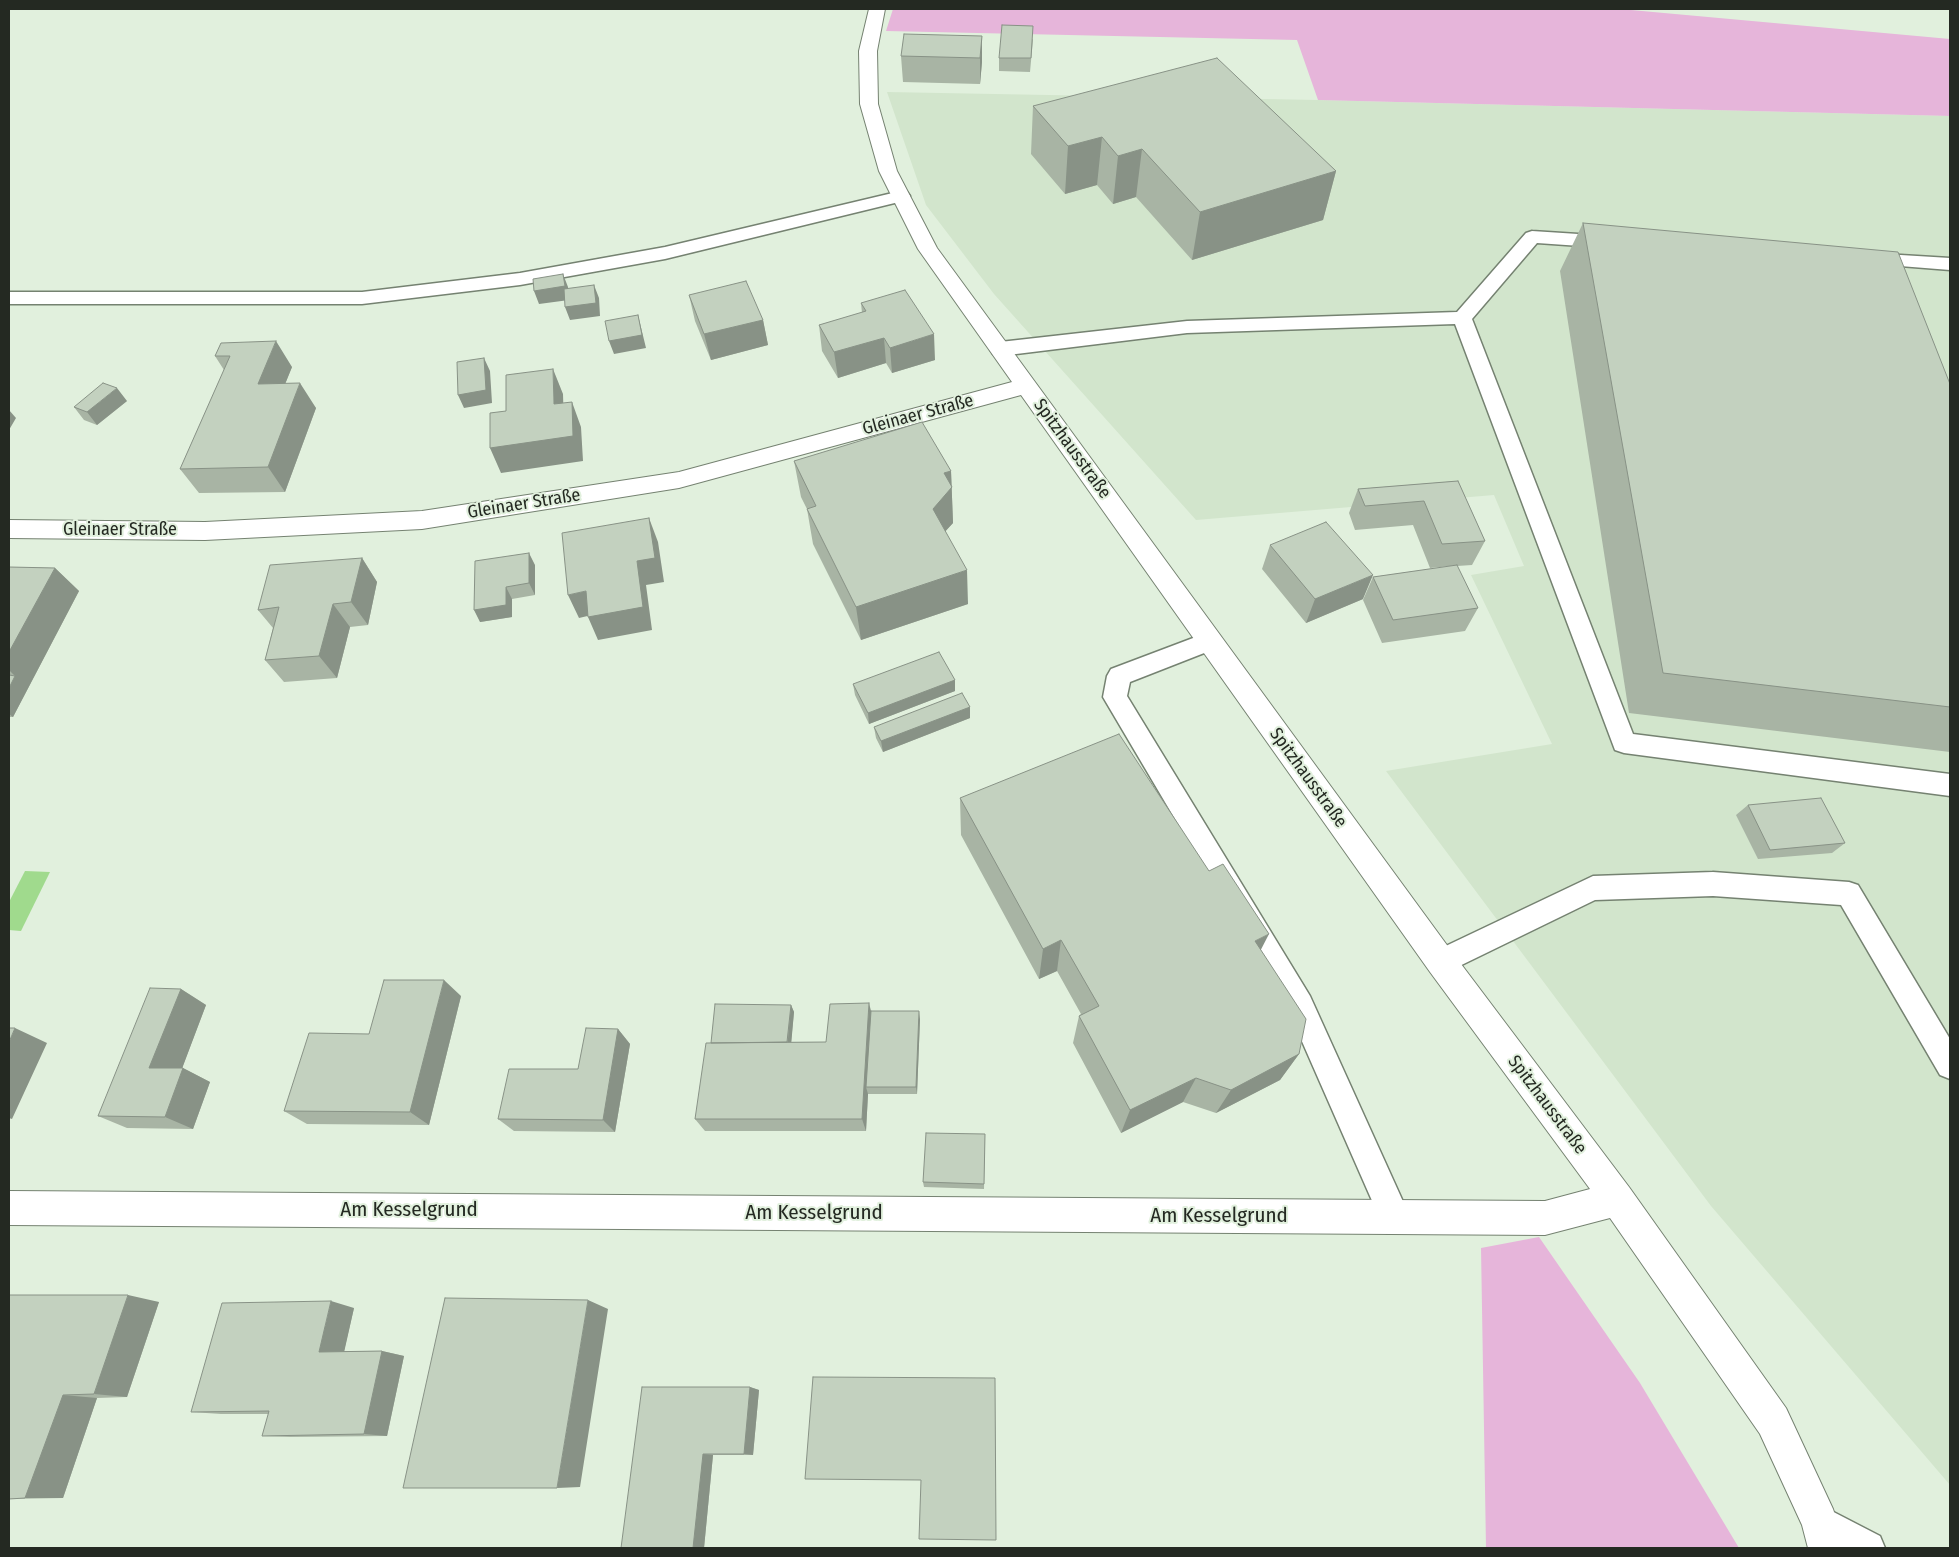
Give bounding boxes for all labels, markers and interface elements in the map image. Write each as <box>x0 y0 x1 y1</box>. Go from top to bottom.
street label: Gleinaer Straße <box>860 390 976 440</box>
street label: Spitzhausstraße <box>1029 395 1115 503</box>
street label: Gleinaer Straße <box>466 484 582 524</box>
street label: Gleinaer Straße <box>63 519 177 541</box>
street label: Spitzhausstraße <box>1265 724 1351 832</box>
street label: Spitzhausstraße <box>1503 1051 1591 1159</box>
street label: Am Kesselgrund <box>340 1197 478 1223</box>
street label: Am Kesselgrund <box>745 1200 883 1226</box>
street label: Am Kesselgrund <box>1150 1203 1288 1229</box>

